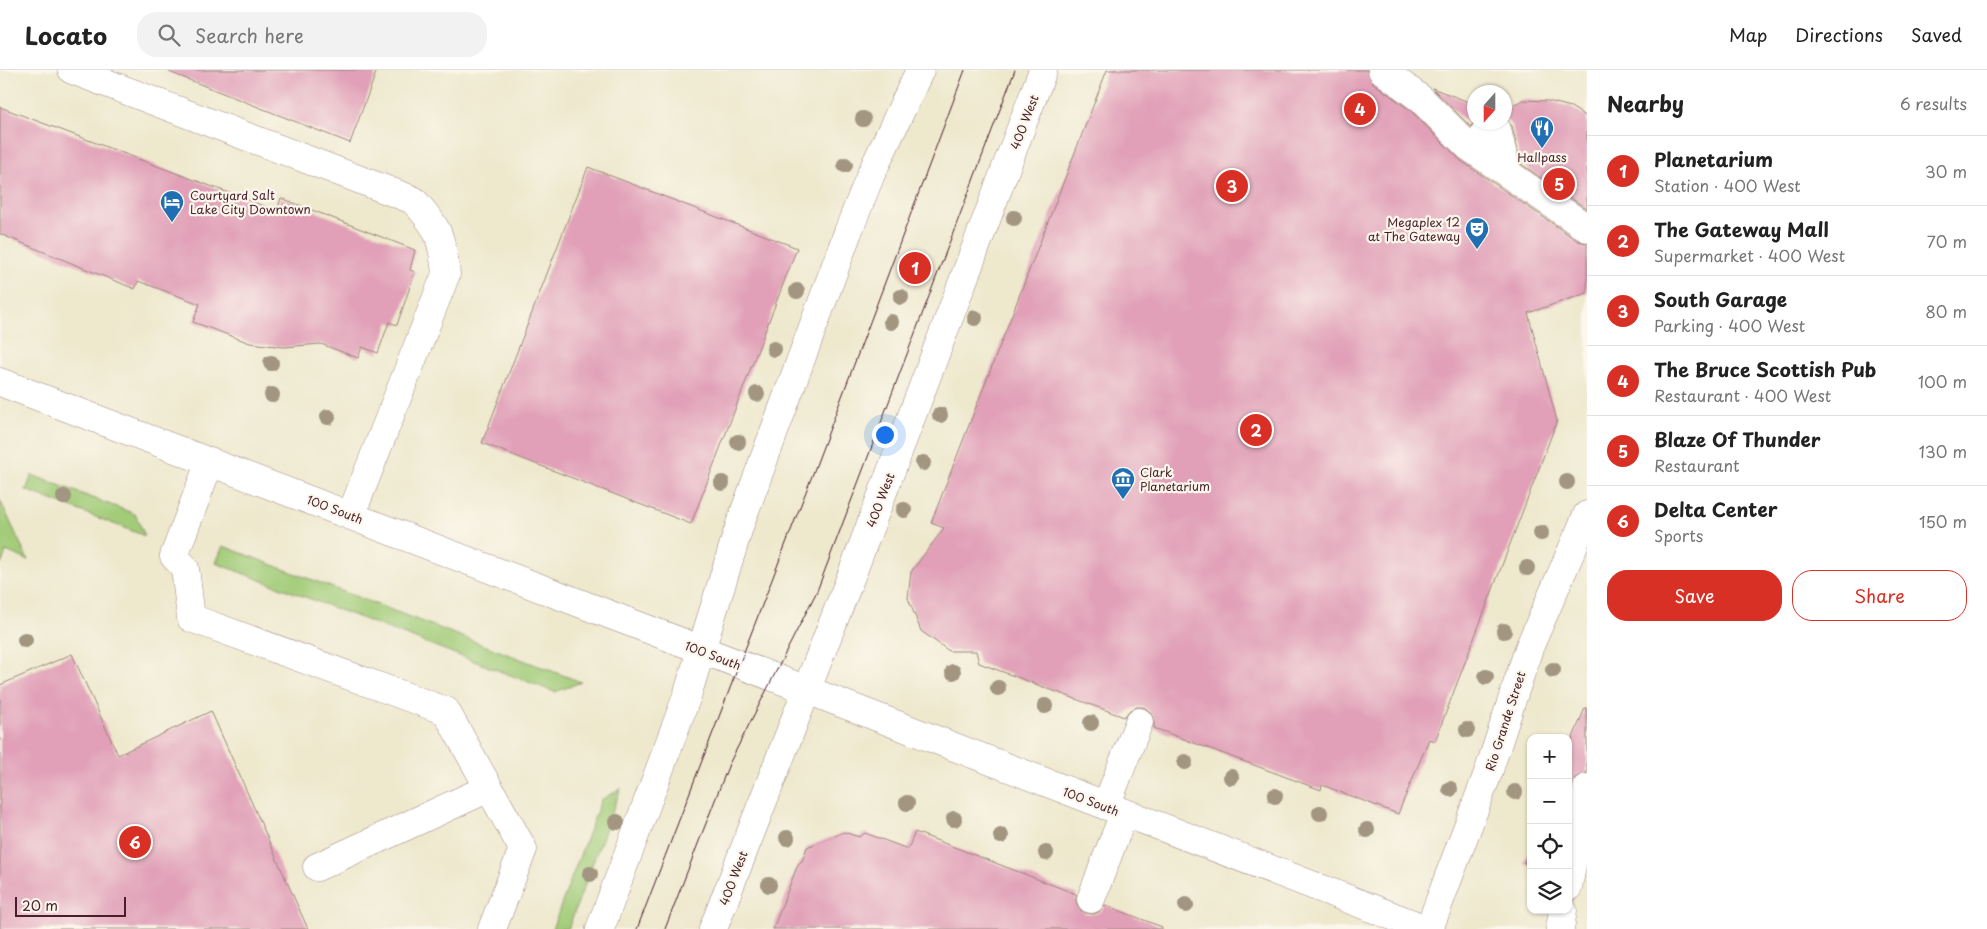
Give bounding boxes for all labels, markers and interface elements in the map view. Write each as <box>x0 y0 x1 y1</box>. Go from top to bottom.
search box <box>137 12 487 57</box>
text: Locato <box>25 17 107 53</box>
icon: search <box>155 21 183 49</box>
text: Search here <box>195 21 304 49</box>
text: Map <box>1729 21 1767 48</box>
text: Directions <box>1795 21 1883 48</box>
text: Saved <box>1911 21 1962 48</box>
north arrow <box>1467 85 1512 130</box>
text: Nearby <box>1607 87 1684 119</box>
pin: 4 <box>1344 90 1376 128</box>
text: 6 results <box>1900 91 1967 115</box>
street label: 400 West <box>1005 92 1043 152</box>
restaurant icon: Hallpass <box>1529 115 1555 149</box>
text: Planetarium <box>1654 145 1773 173</box>
place label: Hallpass <box>1517 148 1567 166</box>
text: 1 <box>1619 159 1627 183</box>
text: 30 m <box>1925 159 1967 183</box>
pin: 5 <box>1543 165 1575 203</box>
pin: 3 <box>1216 167 1248 205</box>
text: Station · 400 West <box>1654 173 1801 197</box>
place label: Courtyard Salt Lake City Downtown <box>190 186 311 218</box>
hotel icon: Courtyard Salt Lake City Downtown <box>159 189 185 223</box>
place label: Megaplex 12 at The Gateway <box>1368 213 1460 245</box>
text: The Gateway Mall <box>1654 215 1829 243</box>
theatre icon: Megaplex 12 at The Gateway <box>1464 216 1490 250</box>
text: 2 <box>1617 229 1629 253</box>
text: 70 m <box>1927 229 1967 253</box>
text: Supermarket · 400 West <box>1654 243 1845 267</box>
pin: 1 <box>899 249 931 287</box>
text: South Garage <box>1654 285 1787 313</box>
text: 3 <box>1618 299 1628 323</box>
text: 80 m <box>1925 299 1967 323</box>
text: Parking · 400 West <box>1654 313 1805 337</box>
text: The Bruce Scottish Pub <box>1654 355 1876 383</box>
text: 4 <box>1618 369 1628 393</box>
text: 100 m <box>1918 369 1967 393</box>
text: Restaurant · 400 West <box>1654 383 1831 407</box>
pin: 2 <box>1240 411 1272 449</box>
your location <box>872 422 898 448</box>
text: Blaze Of Thunder <box>1654 425 1821 453</box>
text: 5 <box>1618 439 1628 463</box>
text: 130 m <box>1919 439 1967 463</box>
text: Restaurant <box>1654 453 1740 477</box>
place label: Clark Planetarium <box>1140 463 1210 495</box>
museum icon: Clark Planetarium <box>1110 466 1136 500</box>
street label: 400 West <box>861 470 899 530</box>
street label: 100 South <box>304 490 366 528</box>
text: Delta Center <box>1654 495 1778 523</box>
text: 6 <box>1617 509 1629 533</box>
text: 150 m <box>1919 509 1967 533</box>
text: Sports <box>1654 523 1703 547</box>
button: Save <box>1607 570 1782 621</box>
button: Share <box>1792 570 1967 621</box>
street label: 100 South <box>682 636 744 674</box>
street label: Rio Grande Street <box>1480 669 1530 773</box>
map controls <box>1527 734 1572 914</box>
button: + <box>1527 734 1572 779</box>
button: − <box>1527 779 1572 824</box>
street label: 100 South <box>1060 782 1122 820</box>
pin: 6 <box>119 823 151 861</box>
button: locate <box>1527 824 1572 869</box>
street label: 400 West <box>714 848 752 908</box>
button: layers <box>1527 869 1572 914</box>
scale bar <box>15 894 126 917</box>
text: 20 m <box>22 895 58 916</box>

